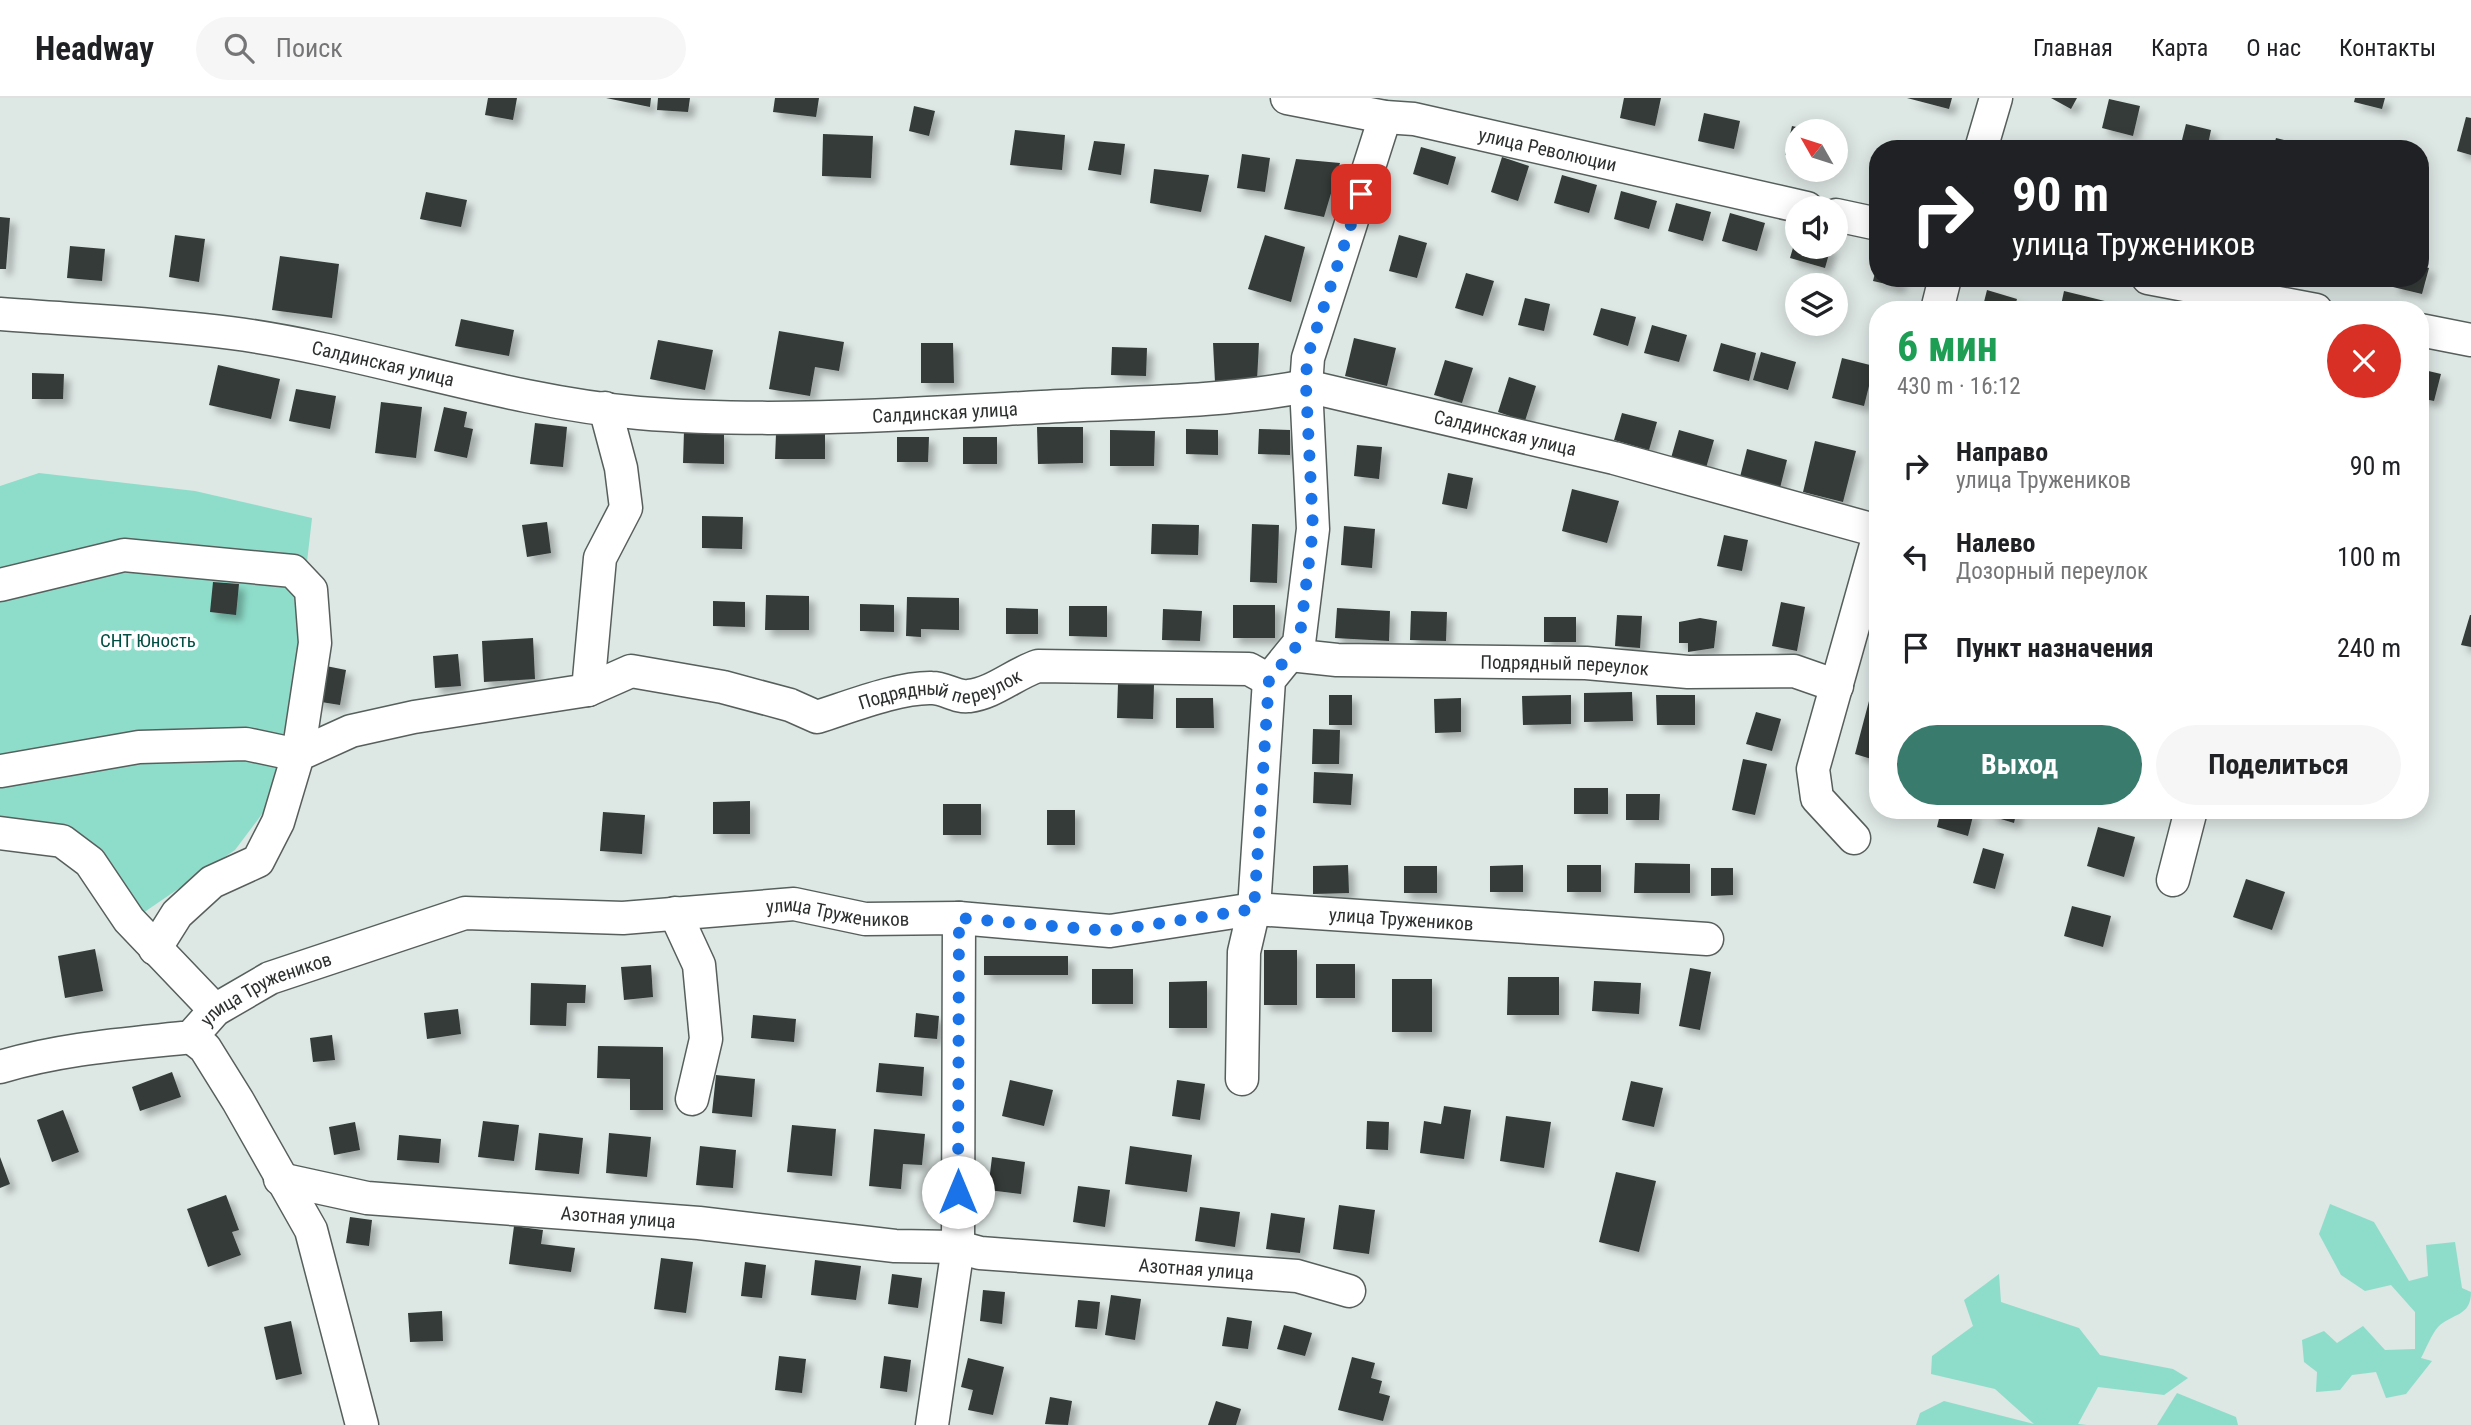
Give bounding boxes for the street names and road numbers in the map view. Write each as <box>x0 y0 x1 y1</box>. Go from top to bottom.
street label: улица Революции <box>1476 123 1619 177</box>
street label: Салдинская улица <box>310 336 457 392</box>
street label: Салдинская улица <box>872 397 1018 428</box>
street label: Салдинская улица <box>1432 405 1579 461</box>
street label: Подрядный переулок <box>1480 651 1650 681</box>
street label: Подрядный переулок <box>856 664 1026 715</box>
street label: улица Тружеников <box>765 893 909 931</box>
street label: улица Тружеников <box>1328 903 1474 936</box>
street label: улица Тружеников <box>195 947 335 1031</box>
street label: Азотная улица <box>560 1202 677 1233</box>
street label: Азотная улица <box>1138 1254 1255 1285</box>

